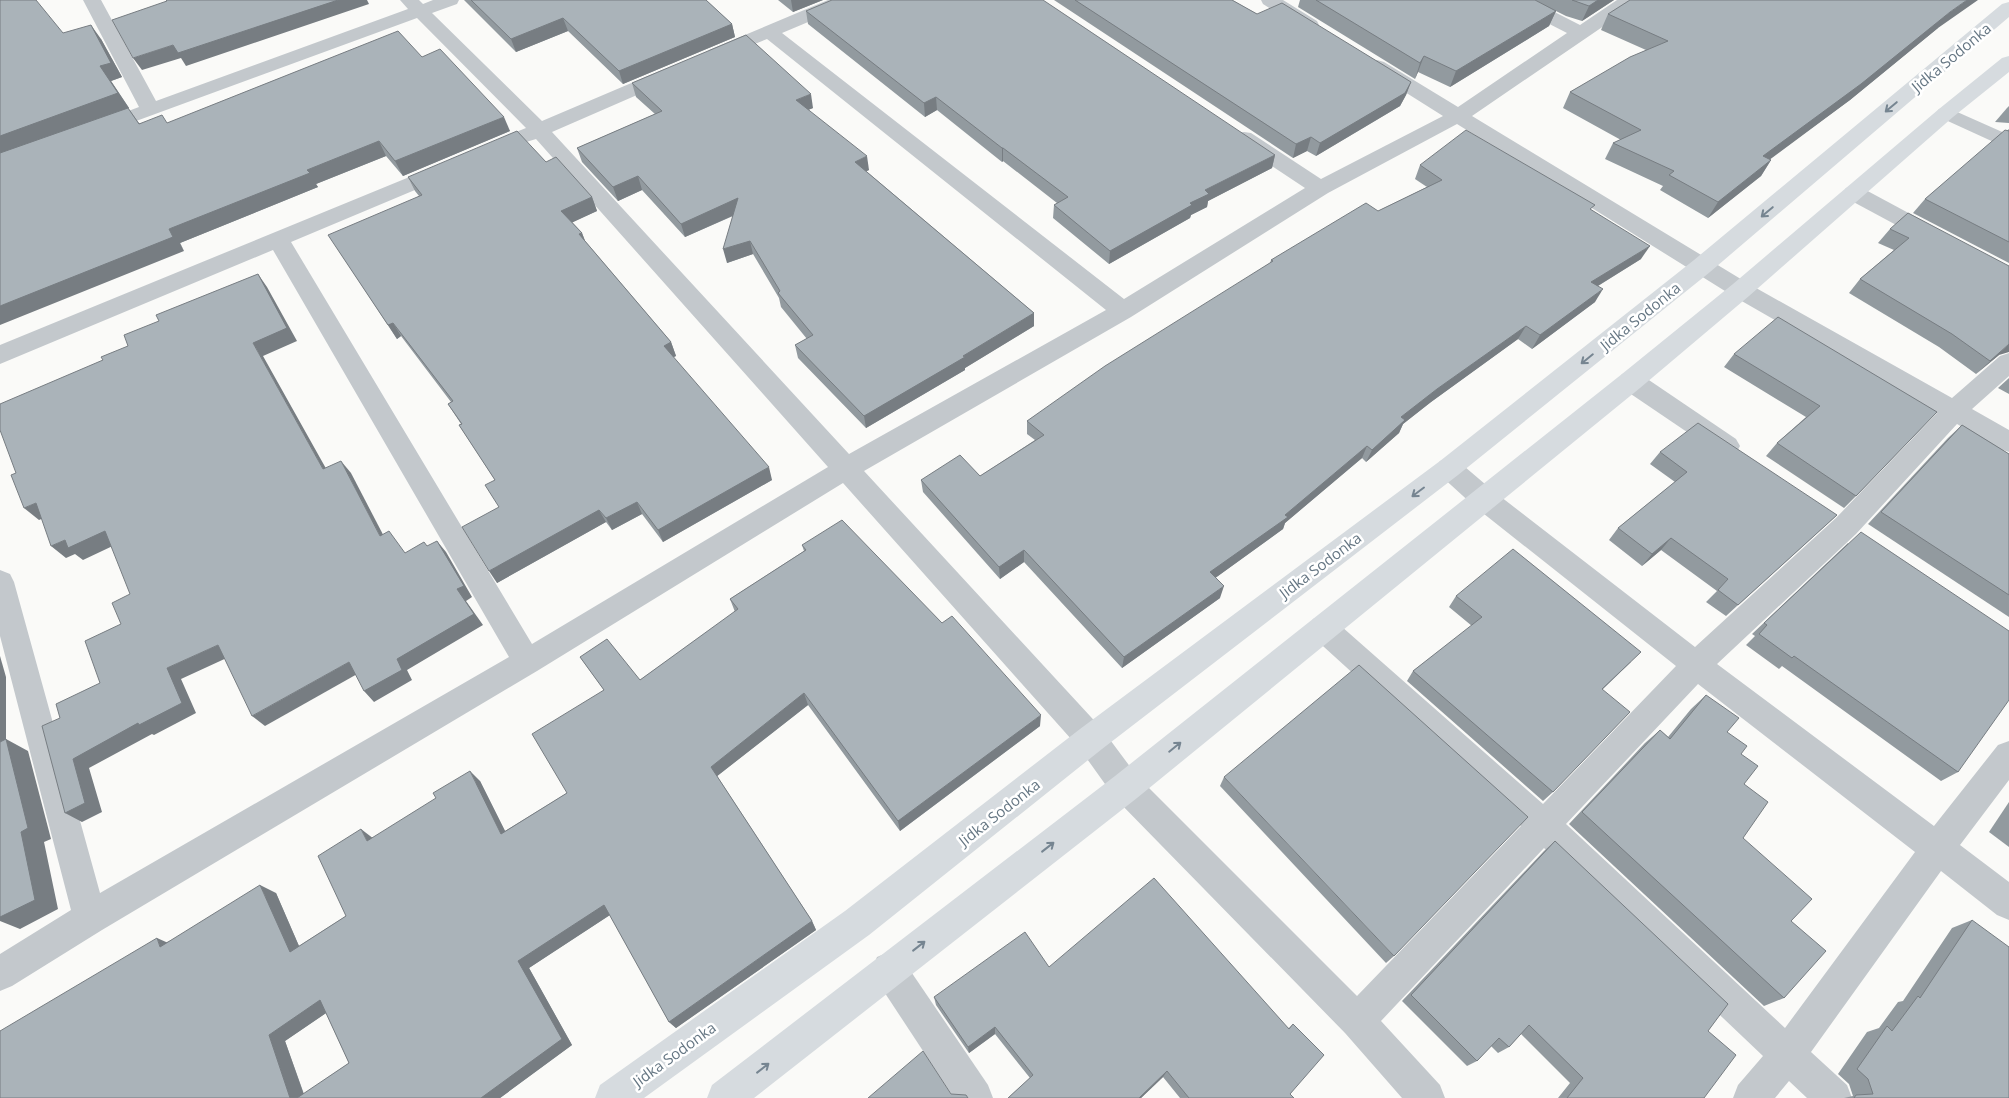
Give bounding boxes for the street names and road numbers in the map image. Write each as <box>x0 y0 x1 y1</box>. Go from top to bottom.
street label: Jidka Sodonka <box>1906 18 1995 97</box>
street label: Jidka Sodonka <box>1594 277 1684 356</box>
street label: Jidka Sodonka <box>1273 528 1365 604</box>
street label: Jidka Sodonka <box>953 774 1044 851</box>
street label: Jidka Sodonka <box>627 1017 720 1092</box>

